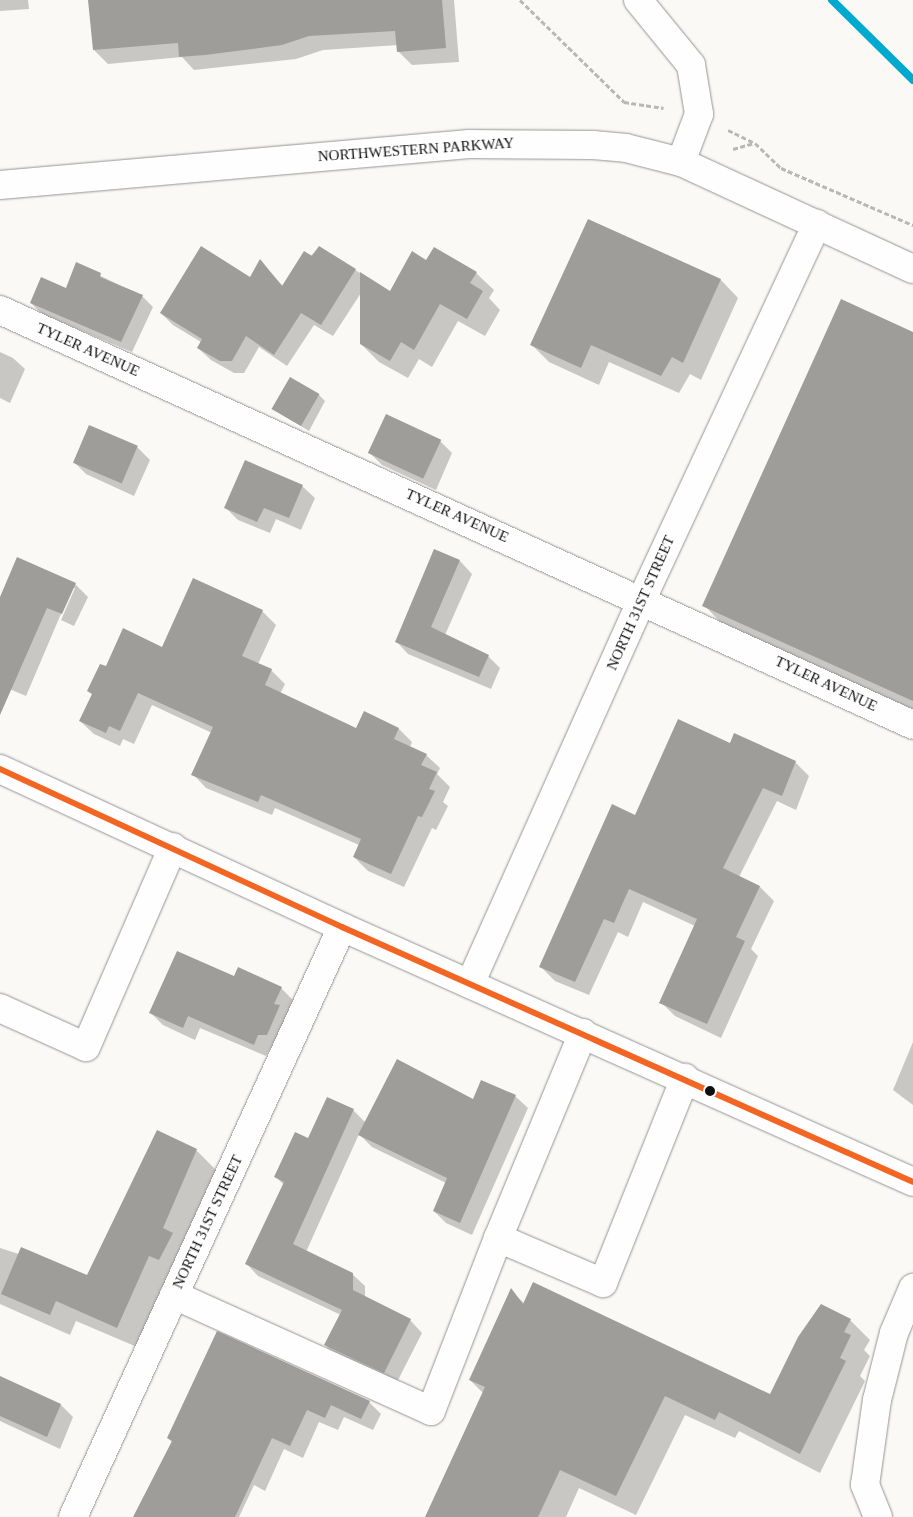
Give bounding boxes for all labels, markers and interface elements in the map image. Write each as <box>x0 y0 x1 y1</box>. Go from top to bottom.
street label: NORTHWESTERN PARKWAY <box>317 134 515 166</box>
street label: TYLER AVENUE <box>33 319 143 381</box>
street label: TYLER AVENUE <box>402 485 512 547</box>
street label: NORTH 31ST STREET <box>603 533 679 673</box>
street label: TYLER AVENUE <box>772 652 880 716</box>
unlabelled marker <box>705 1086 715 1096</box>
street label: NORTH 31ST STREET <box>169 1152 247 1292</box>

